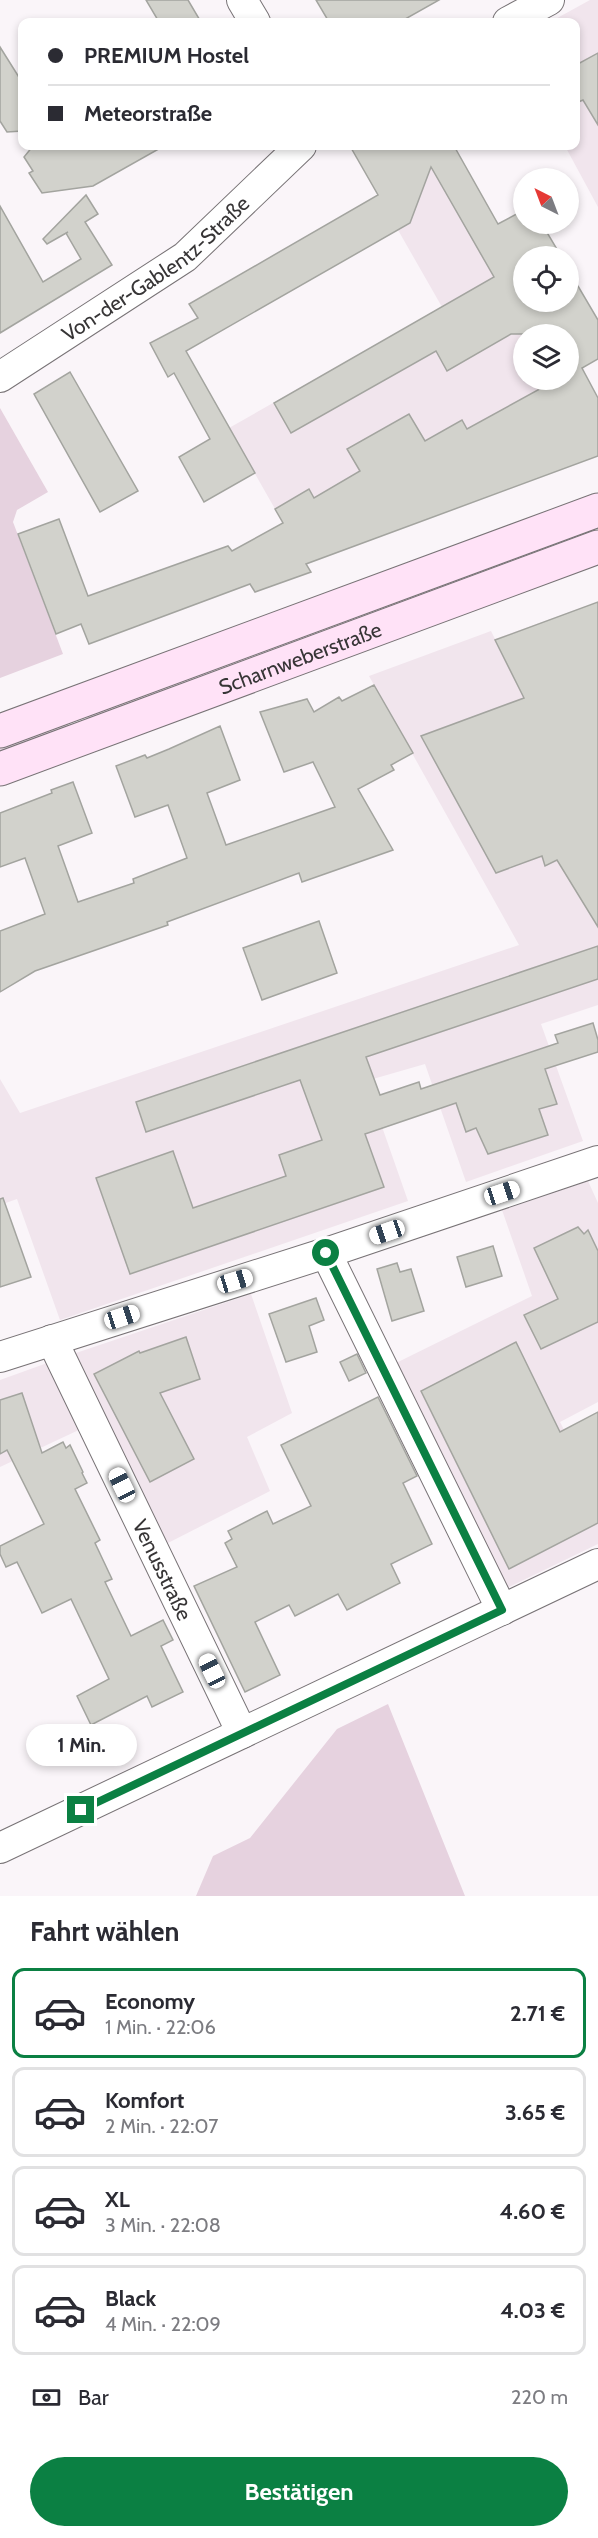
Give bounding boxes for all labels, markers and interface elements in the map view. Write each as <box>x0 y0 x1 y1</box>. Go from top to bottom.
text: PREMIUM Hostel <box>84 42 249 69</box>
text: Meteorstraße <box>84 100 212 127</box>
north arrow <box>513 168 579 234</box>
map controls <box>513 168 579 390</box>
street label: Von-der-Gablentz-Straße <box>57 190 254 346</box>
button: locate <box>513 246 579 312</box>
button: layers <box>513 324 579 390</box>
street label: Scharnweberstraße <box>215 616 385 699</box>
car <box>482 1179 522 1207</box>
car <box>367 1218 407 1246</box>
route start <box>312 1239 339 1266</box>
car <box>215 1267 255 1295</box>
car <box>102 1303 142 1331</box>
car <box>106 1465 138 1505</box>
street label: Venusstraße <box>128 1515 198 1624</box>
car <box>196 1651 228 1691</box>
callout: 1 Min. <box>26 1723 136 1765</box>
text: 1 Min. <box>57 1733 106 1757</box>
route end <box>67 1796 94 1823</box>
text: Fahrt wählen <box>30 1915 179 1948</box>
icon: car <box>33 1986 87 2040</box>
text: Economy <box>105 1988 195 2015</box>
text: 2.71 € <box>510 2000 565 2027</box>
text: 1 Min. · 22:06 <box>105 2015 216 2039</box>
icon: car <box>33 2085 87 2139</box>
text: Komfort <box>105 2087 184 2114</box>
text: 3.65 € <box>505 2099 565 2126</box>
text: 2 Min. · 22:07 <box>105 2114 218 2138</box>
icon: car <box>33 2184 87 2238</box>
text: XL <box>105 2186 130 2213</box>
text: 4.60 € <box>500 2198 565 2225</box>
text: 3 Min. · 22:08 <box>105 2213 221 2237</box>
icon: car <box>33 2283 87 2337</box>
text: Black <box>105 2285 156 2312</box>
text: 4.03 € <box>500 2297 565 2324</box>
text: 4 Min. · 22:09 <box>105 2312 221 2336</box>
icon: cash <box>30 2381 63 2414</box>
text: Bar <box>78 2384 109 2411</box>
text: 220 m <box>511 2385 568 2409</box>
button: Bestätigen <box>30 2457 568 2526</box>

